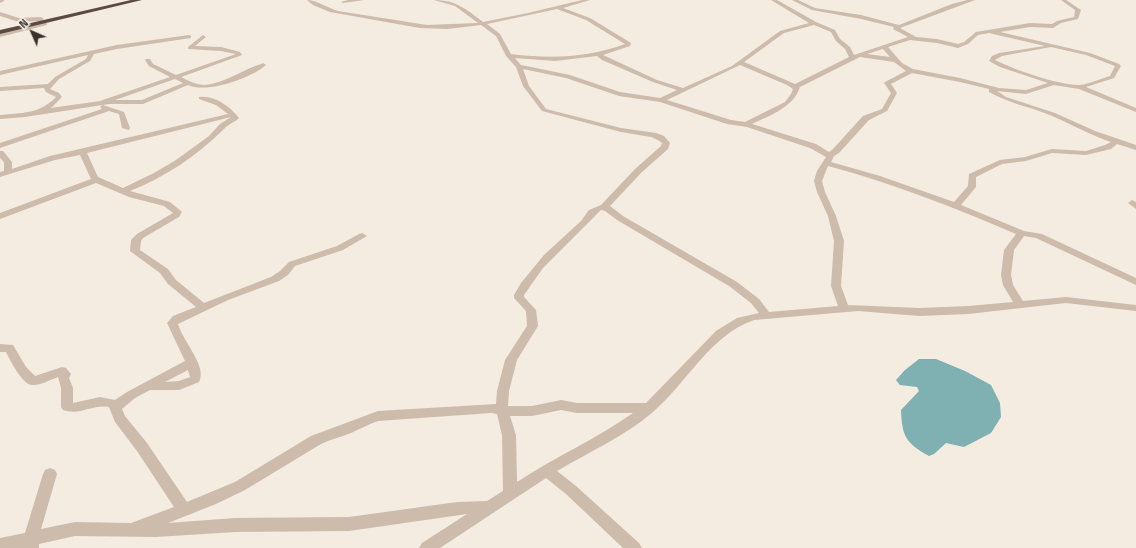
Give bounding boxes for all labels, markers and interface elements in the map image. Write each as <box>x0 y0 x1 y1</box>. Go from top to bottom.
north arrow <box>12 12 52 52</box>
text: N <box>15 15 32 32</box>

